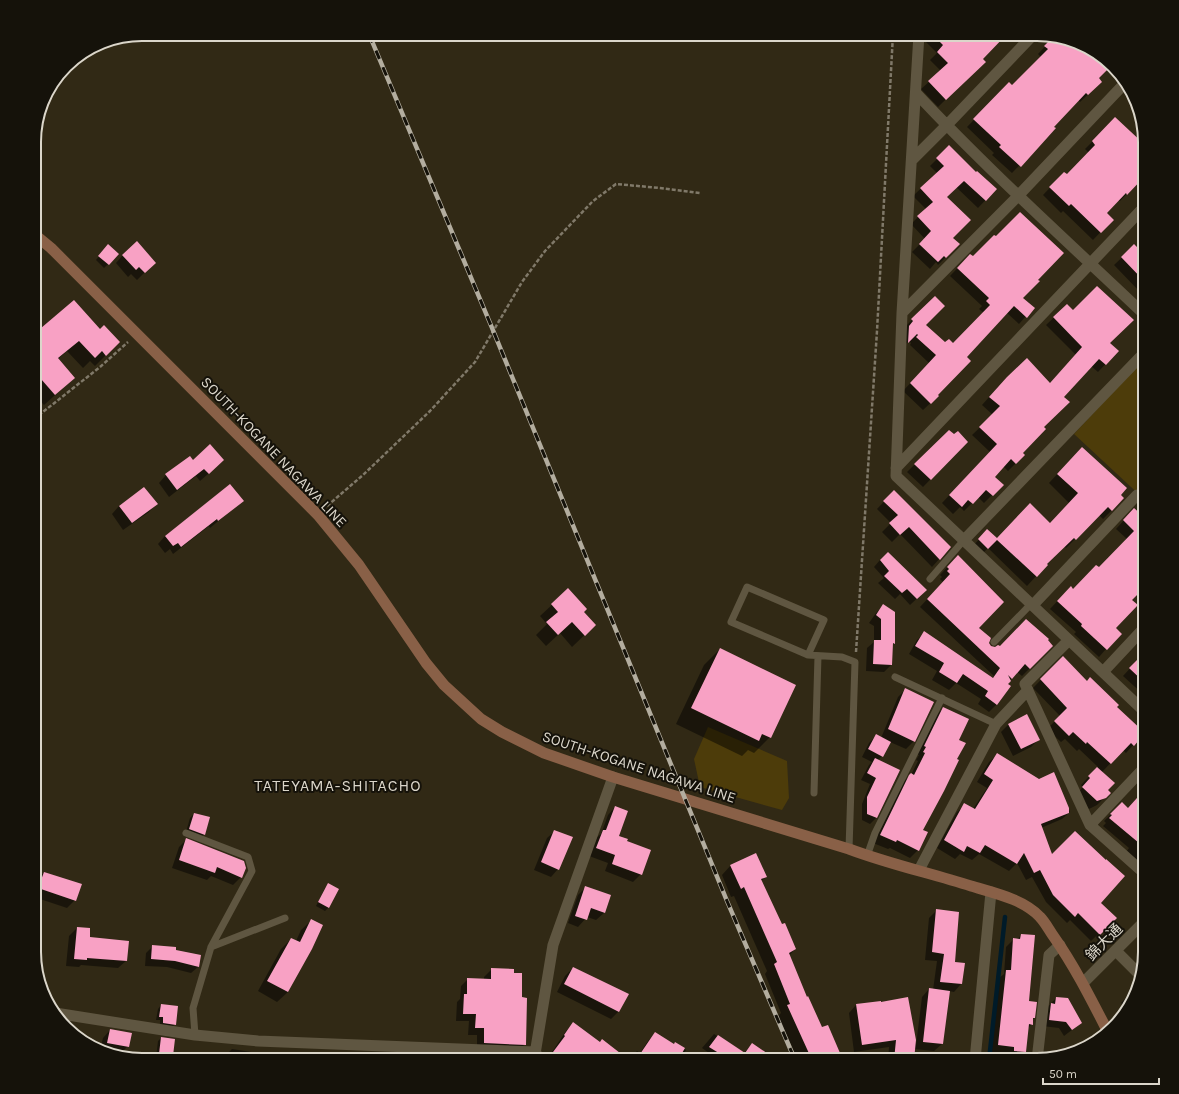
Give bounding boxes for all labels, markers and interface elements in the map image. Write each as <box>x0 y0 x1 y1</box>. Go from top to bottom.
street label: SOUTH-KOGANE NAGAWA LINE <box>197 373 351 531</box>
street label: SOUTH-KOGANE NAGAWA LINE <box>540 727 738 807</box>
district label: TATEYAMA-SHITACHO <box>254 776 422 795</box>
street label: 錦大通 <box>1082 920 1126 964</box>
scale bar <box>1043 1060 1159 1086</box>
text: 50 m <box>1049 1067 1077 1081</box>

